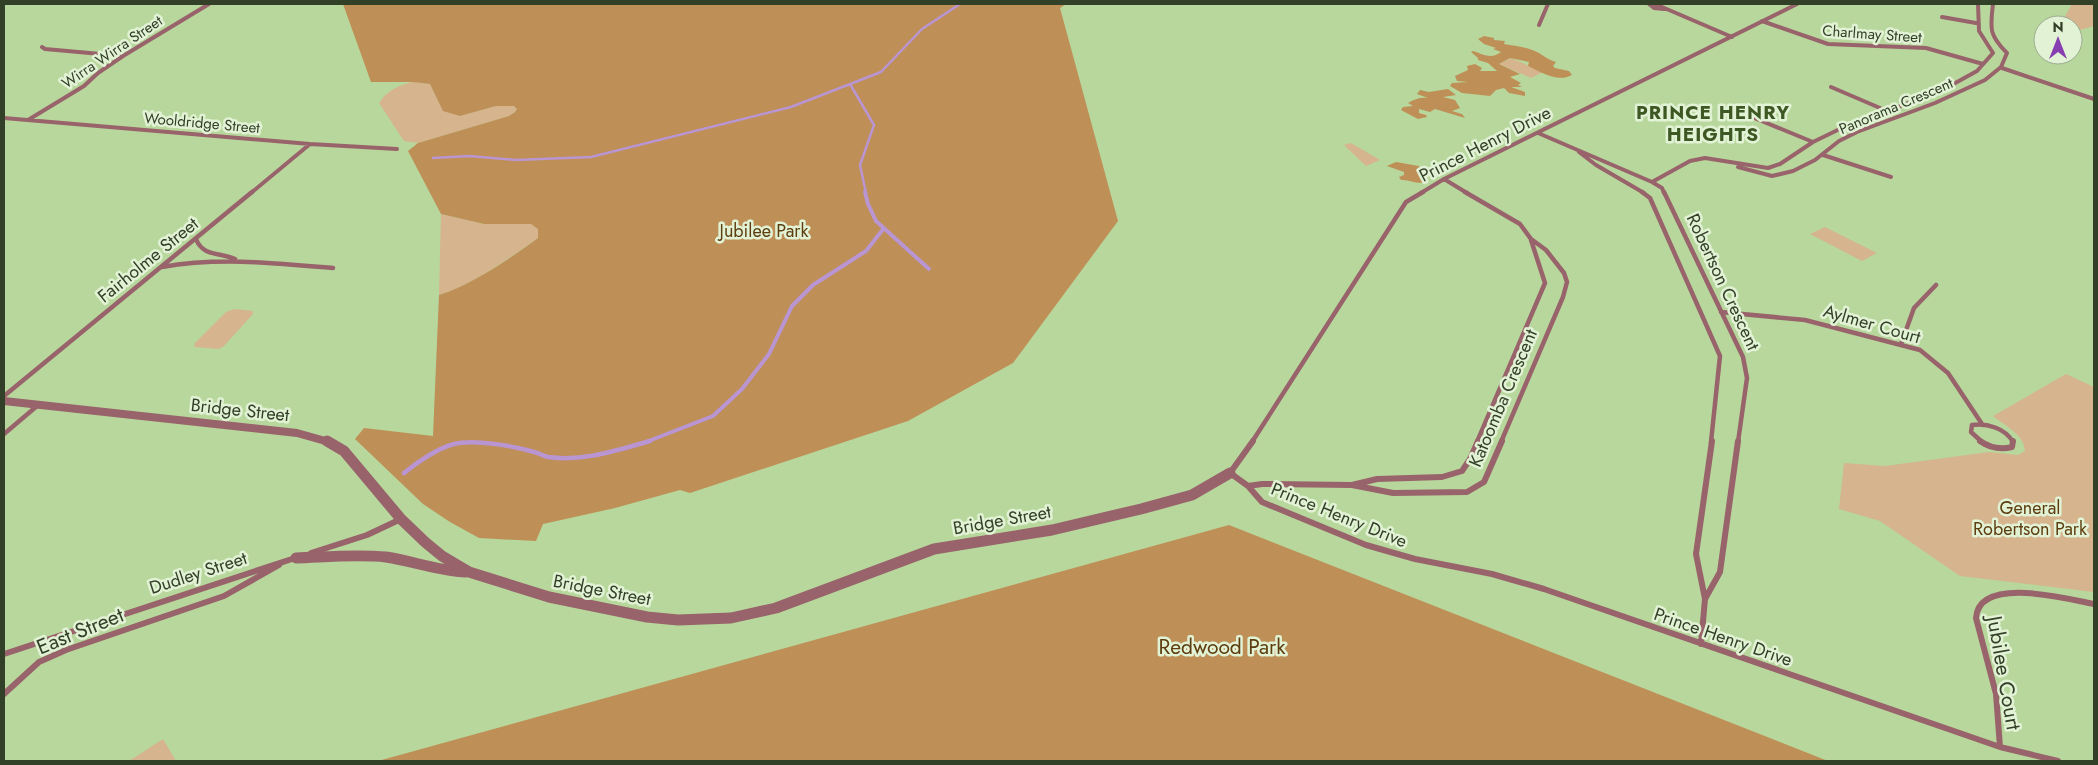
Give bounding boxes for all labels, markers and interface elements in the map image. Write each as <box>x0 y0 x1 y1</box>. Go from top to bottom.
street label: Wirra Wirra Street <box>57 10 167 94</box>
north arrow <box>2033 15 2083 65</box>
text: N <box>2052 17 2064 37</box>
street label: Charlmay Street <box>1822 20 1923 48</box>
street label: Panorama Crescent <box>1835 72 1957 140</box>
district label: PRINCE HENRY HEIGHTS <box>1636 99 1790 148</box>
street label: Prince Henry Drive <box>1415 100 1555 188</box>
street label: Wooldridge Street <box>143 107 261 139</box>
street label: Robertson Crescent <box>1680 209 1766 355</box>
street label: Fairholme Street <box>92 211 205 309</box>
park label: Jubilee Park <box>718 218 809 244</box>
street label: Aylmer Court <box>1820 298 1924 350</box>
street label: Katoomba Crescent <box>1462 324 1544 471</box>
street label: Bridge Street <box>189 392 291 428</box>
street label: Prince Henry Drive <box>1267 476 1411 554</box>
park label: General Robertson Park <box>1973 495 2087 542</box>
street label: Bridge Street <box>951 498 1054 541</box>
street label: Dudley Street <box>146 545 251 601</box>
street label: Bridge Street <box>551 568 654 612</box>
street label: East Street <box>32 600 128 662</box>
street label: Prince Henry Drive <box>1650 601 1796 673</box>
street label: Jubilee Court <box>1979 611 2029 732</box>
park label: Redwood Park <box>1158 632 1286 662</box>

